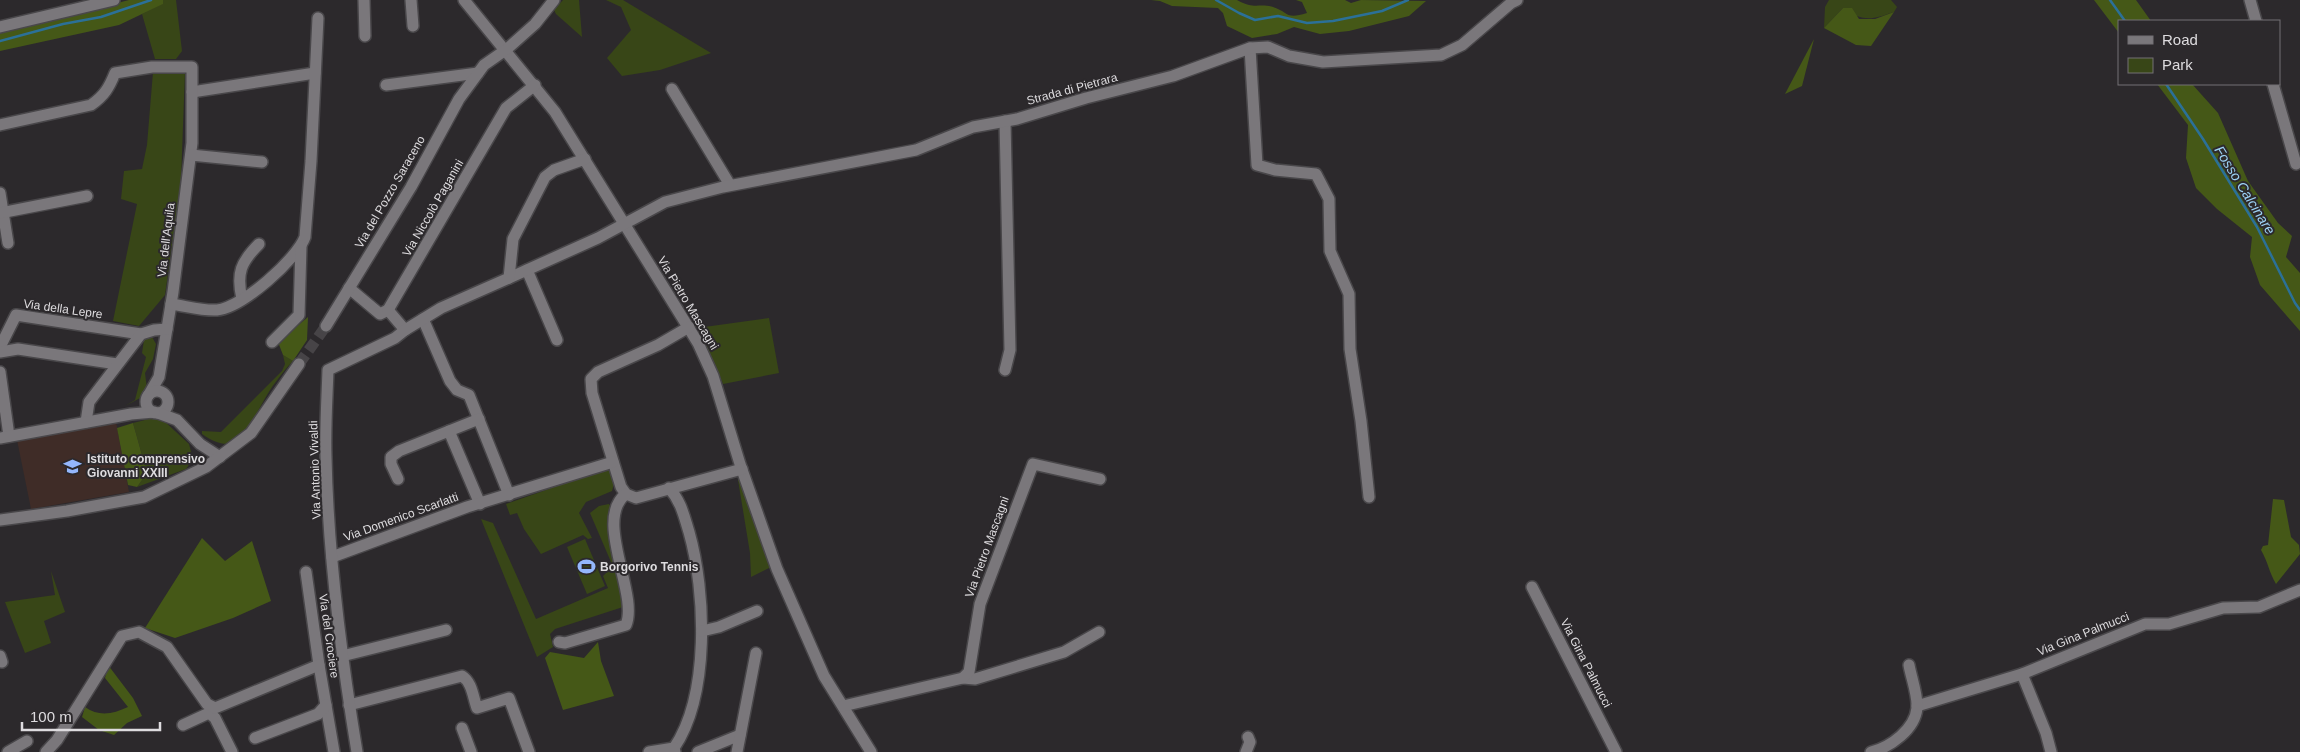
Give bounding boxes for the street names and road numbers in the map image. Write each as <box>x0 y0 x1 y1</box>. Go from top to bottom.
street label: Strada di Pietrara <box>1025 70 1119 108</box>
street label: Via del Pozzo Saraceno <box>352 133 428 251</box>
street label: Via Niccolò Paganini <box>399 157 467 259</box>
street label: Via dell'Aquila <box>154 202 178 278</box>
street label: Via Pietro Mascagni <box>655 254 721 352</box>
street label: Via della Lepre <box>22 297 104 322</box>
street label: Via Antonio Vivaldi <box>306 420 324 520</box>
street label: Via Domenico Scarlatti <box>342 490 460 544</box>
street label: Via Pietro Mascagni <box>962 495 1012 599</box>
street label: Via del Crociere <box>316 593 342 679</box>
street label: Via Gina Palmucci <box>2035 609 2131 659</box>
street label: Via Gina Palmucci <box>1558 616 1614 710</box>

